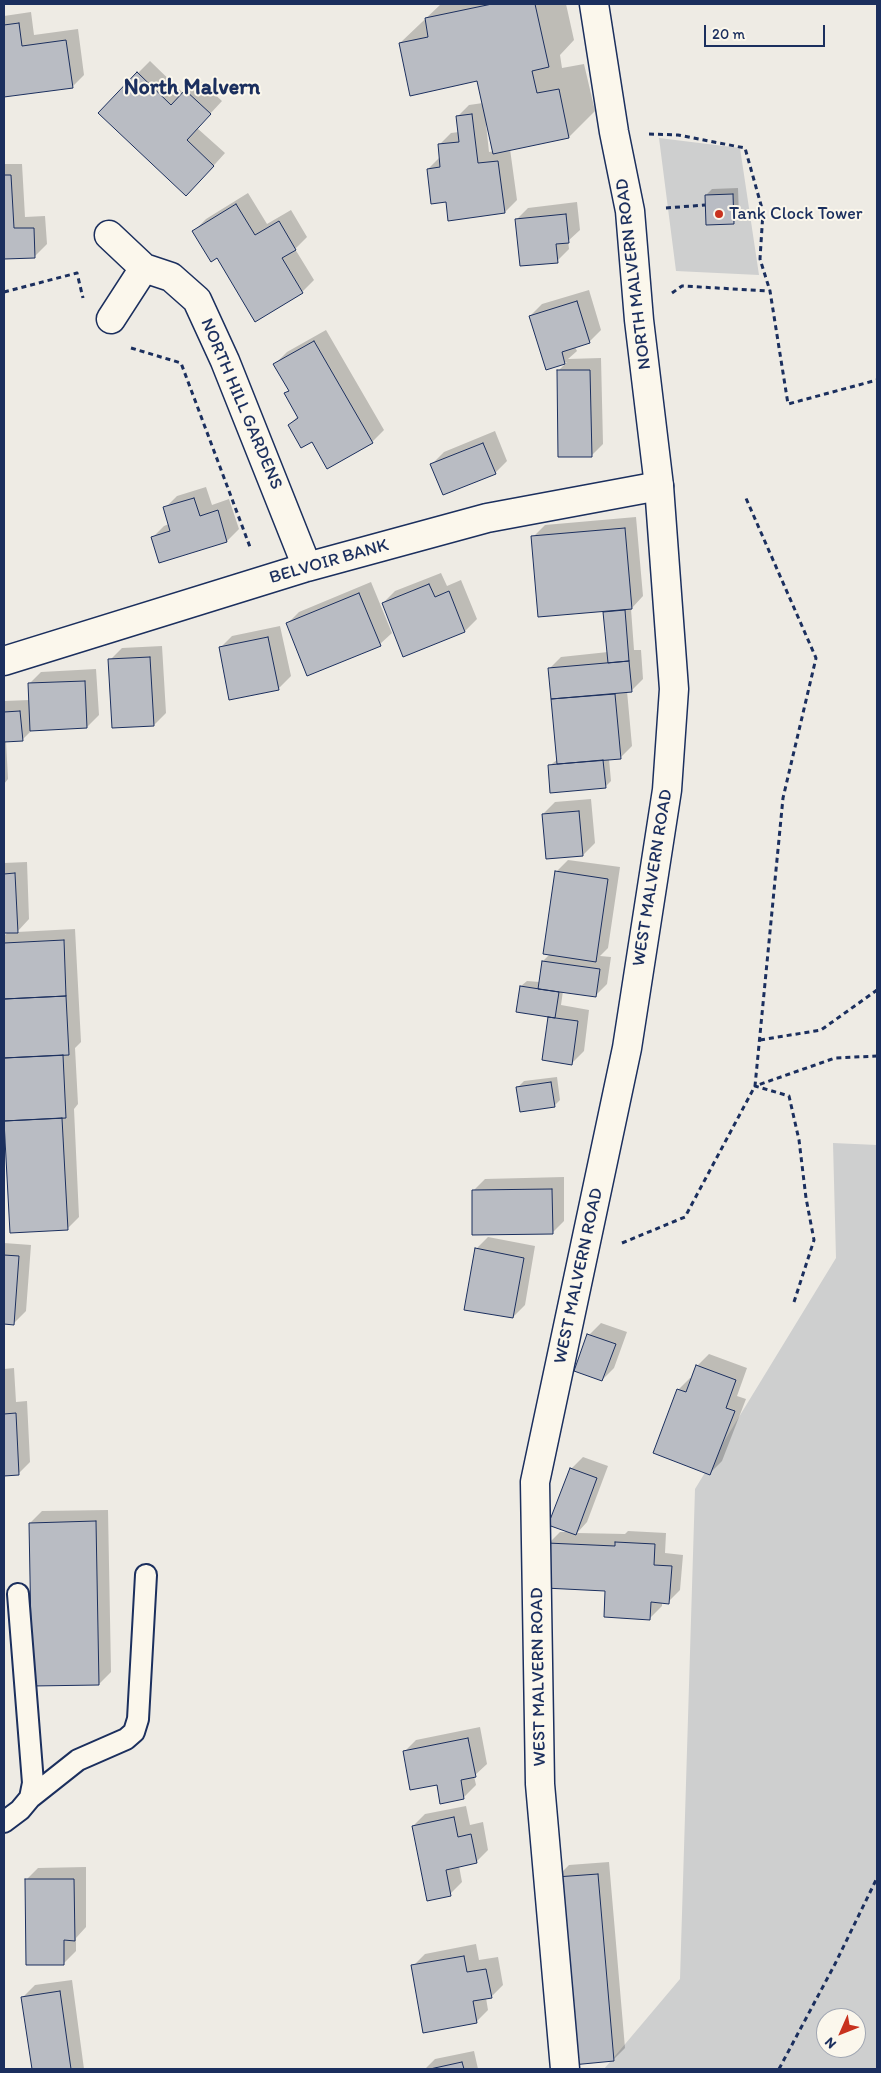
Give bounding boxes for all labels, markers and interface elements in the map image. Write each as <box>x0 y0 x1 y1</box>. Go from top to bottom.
scale bar <box>706 15 827 47</box>
text: 20 m <box>712 25 745 43</box>
district label: North Malvern <box>124 75 260 101</box>
street label: NORTH MALVERN ROAD <box>612 177 656 371</box>
place label: Tank Clock Tower <box>729 203 863 225</box>
marker: Tank Clock Tower <box>713 208 725 220</box>
street label: NORTH HILL GARDENS <box>195 315 287 493</box>
street label: BELVOIR BANK <box>267 535 391 589</box>
street label: WEST MALVERN ROAD <box>628 788 678 968</box>
street label: WEST MALVERN ROAD <box>550 1186 608 1366</box>
street label: WEST MALVERN ROAD <box>527 1587 551 1767</box>
north arrow <box>816 2008 866 2058</box>
text: N <box>821 2034 840 2052</box>

